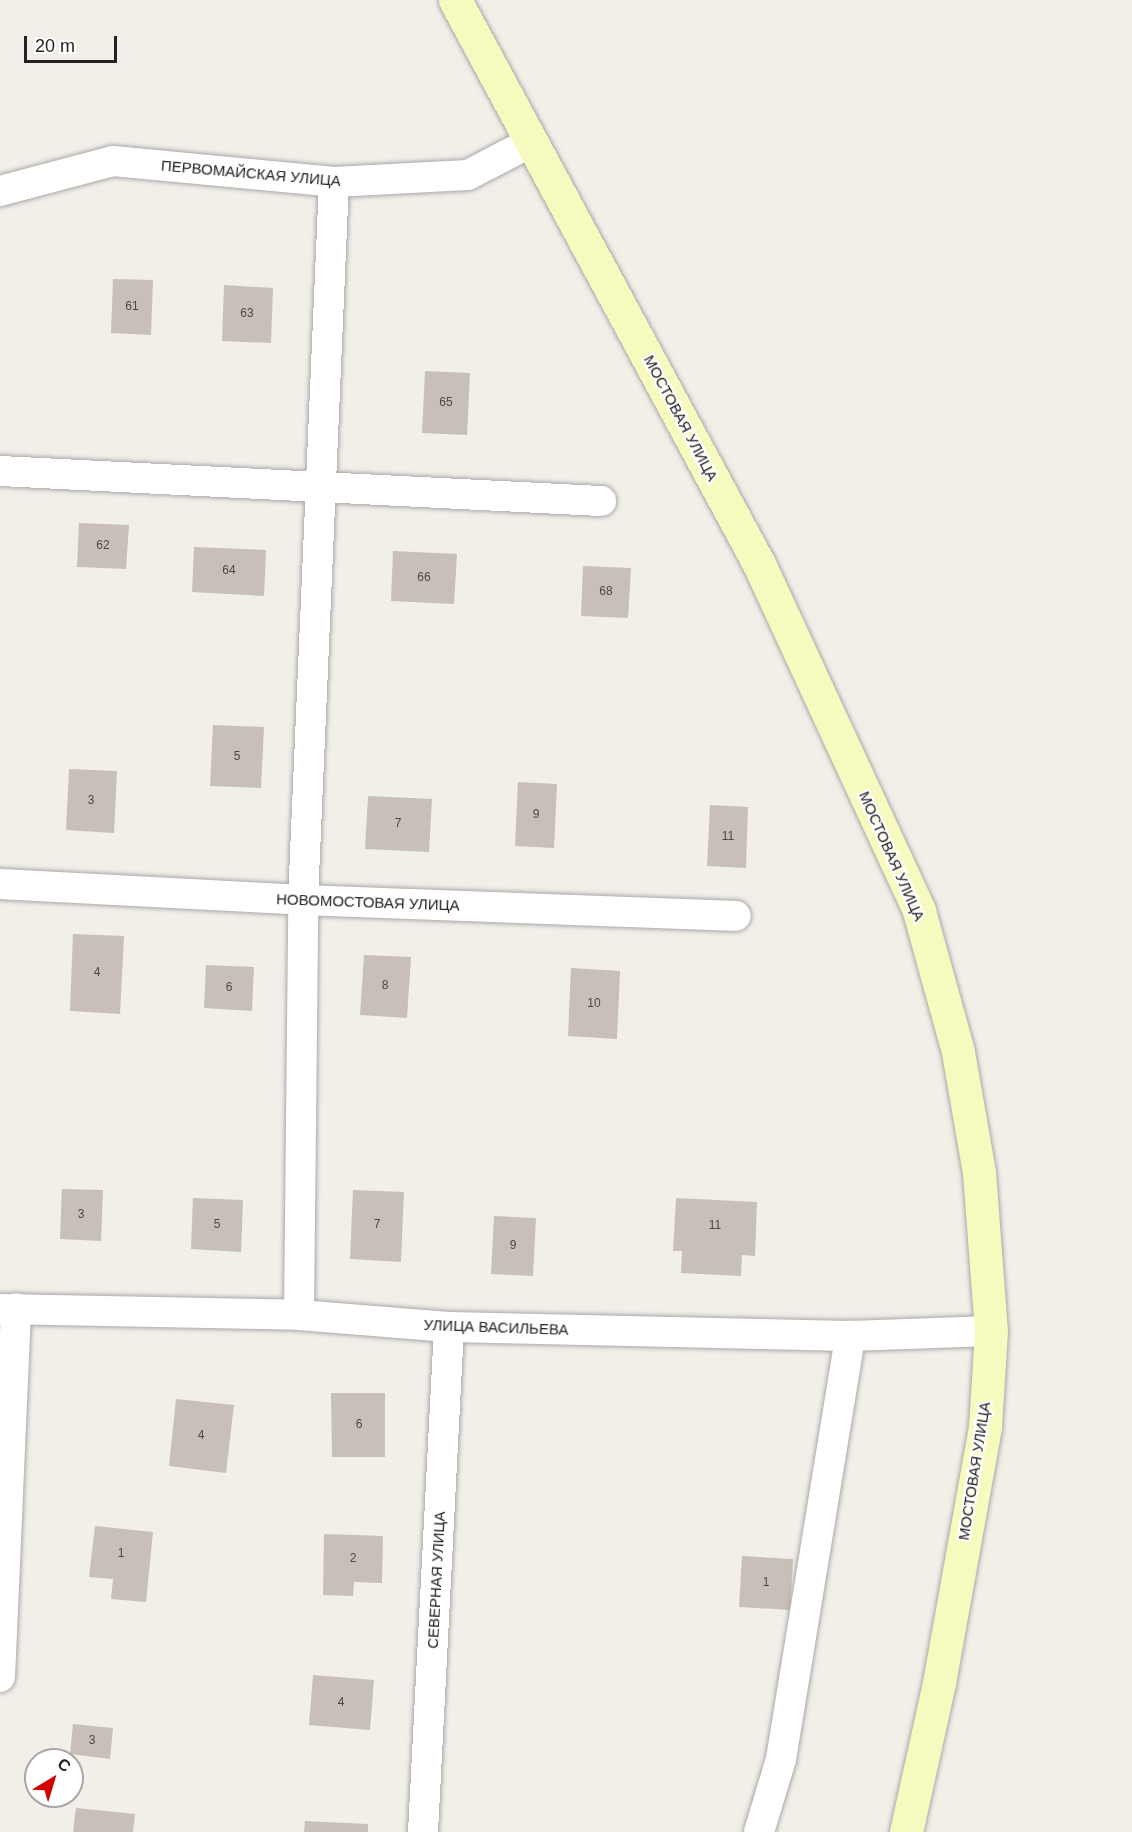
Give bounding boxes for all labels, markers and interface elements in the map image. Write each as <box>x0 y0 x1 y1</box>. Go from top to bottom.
scale bar <box>27 24 120 62</box>
text: 20 m <box>35 36 75 56</box>
street label: ПЕРВОМАЙСКАЯ УЛИЦА <box>160 156 342 190</box>
house number: 61 <box>125 300 139 314</box>
house number: 63 <box>240 307 254 321</box>
street label: МОСТОВАЯ УЛИЦА <box>640 352 722 484</box>
house number: 65 <box>439 396 453 410</box>
house number: 62 <box>96 539 110 553</box>
house number: 64 <box>222 564 236 578</box>
house number: 66 <box>417 571 431 585</box>
house number: 68 <box>599 585 613 599</box>
house number: 5 <box>234 750 240 764</box>
street label: МОСТОВАЯ УЛИЦА <box>855 788 929 924</box>
house number: 3 <box>88 794 94 808</box>
house number: 9 <box>533 808 539 822</box>
house number: 7 <box>395 817 401 831</box>
house number: 11 <box>722 830 734 844</box>
street label: НОВОМОСТОВАЯ УЛИЦА <box>276 890 460 914</box>
house number: 4 <box>94 966 100 980</box>
house number: 8 <box>382 979 388 993</box>
house number: 6 <box>226 981 232 995</box>
house number: 10 <box>587 997 601 1011</box>
house number: 3 <box>78 1208 84 1222</box>
house number: 5 <box>214 1218 220 1232</box>
house number: 7 <box>374 1218 380 1232</box>
house number: 11 <box>709 1219 721 1233</box>
house number: 9 <box>510 1239 516 1253</box>
street label: УЛИЦА ВАСИЛЬЕВА <box>423 1315 569 1339</box>
street label: МОСТОВАЯ УЛИЦА <box>954 1400 994 1542</box>
house number: 6 <box>356 1418 362 1432</box>
house number: 4 <box>198 1429 204 1443</box>
street label: СЕВЕРНАЯ УЛИЦА <box>423 1511 449 1649</box>
house number: 1 <box>118 1547 124 1561</box>
house number: 2 <box>350 1552 356 1566</box>
house number: 1 <box>763 1576 769 1590</box>
house number: 4 <box>338 1696 344 1710</box>
house number: 3 <box>89 1734 95 1748</box>
north arrow <box>24 1748 84 1808</box>
text: С <box>54 1755 74 1775</box>

